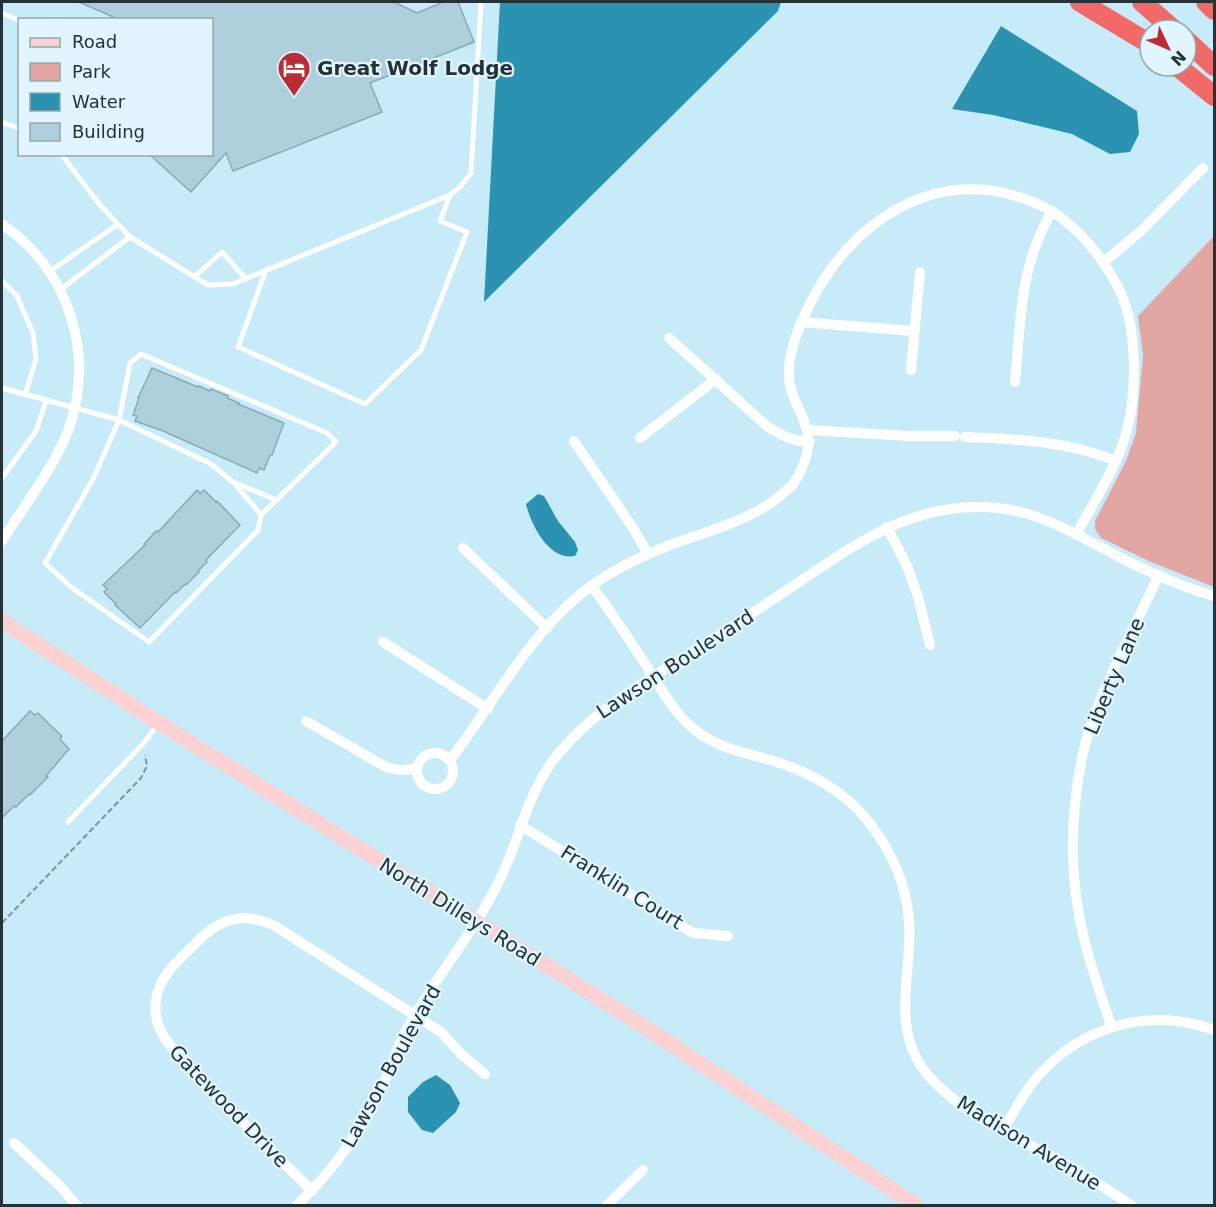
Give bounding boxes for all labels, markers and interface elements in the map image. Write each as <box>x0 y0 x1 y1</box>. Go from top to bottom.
legend <box>18 18 213 156</box>
north arrow <box>1138 18 1198 78</box>
text: Road <box>72 31 117 52</box>
text: N <box>1167 47 1190 69</box>
hotel icon: Great Wolf Lodge <box>276 50 312 97</box>
place label: Great Wolf Lodge <box>317 56 513 80</box>
text: Park <box>72 61 111 82</box>
text: Water <box>72 91 126 112</box>
text: Building <box>72 121 145 142</box>
street label: Lawson Boulevard <box>592 604 758 724</box>
street label: Liberty Lane <box>1079 614 1149 738</box>
street label: Franklin Court <box>556 840 688 934</box>
street label: North Dilleys Road <box>375 853 545 971</box>
street label: Lawson Boulevard <box>336 980 446 1152</box>
street label: Gatewood Drive <box>164 1040 294 1172</box>
street label: Madison Avenue <box>953 1091 1105 1195</box>

